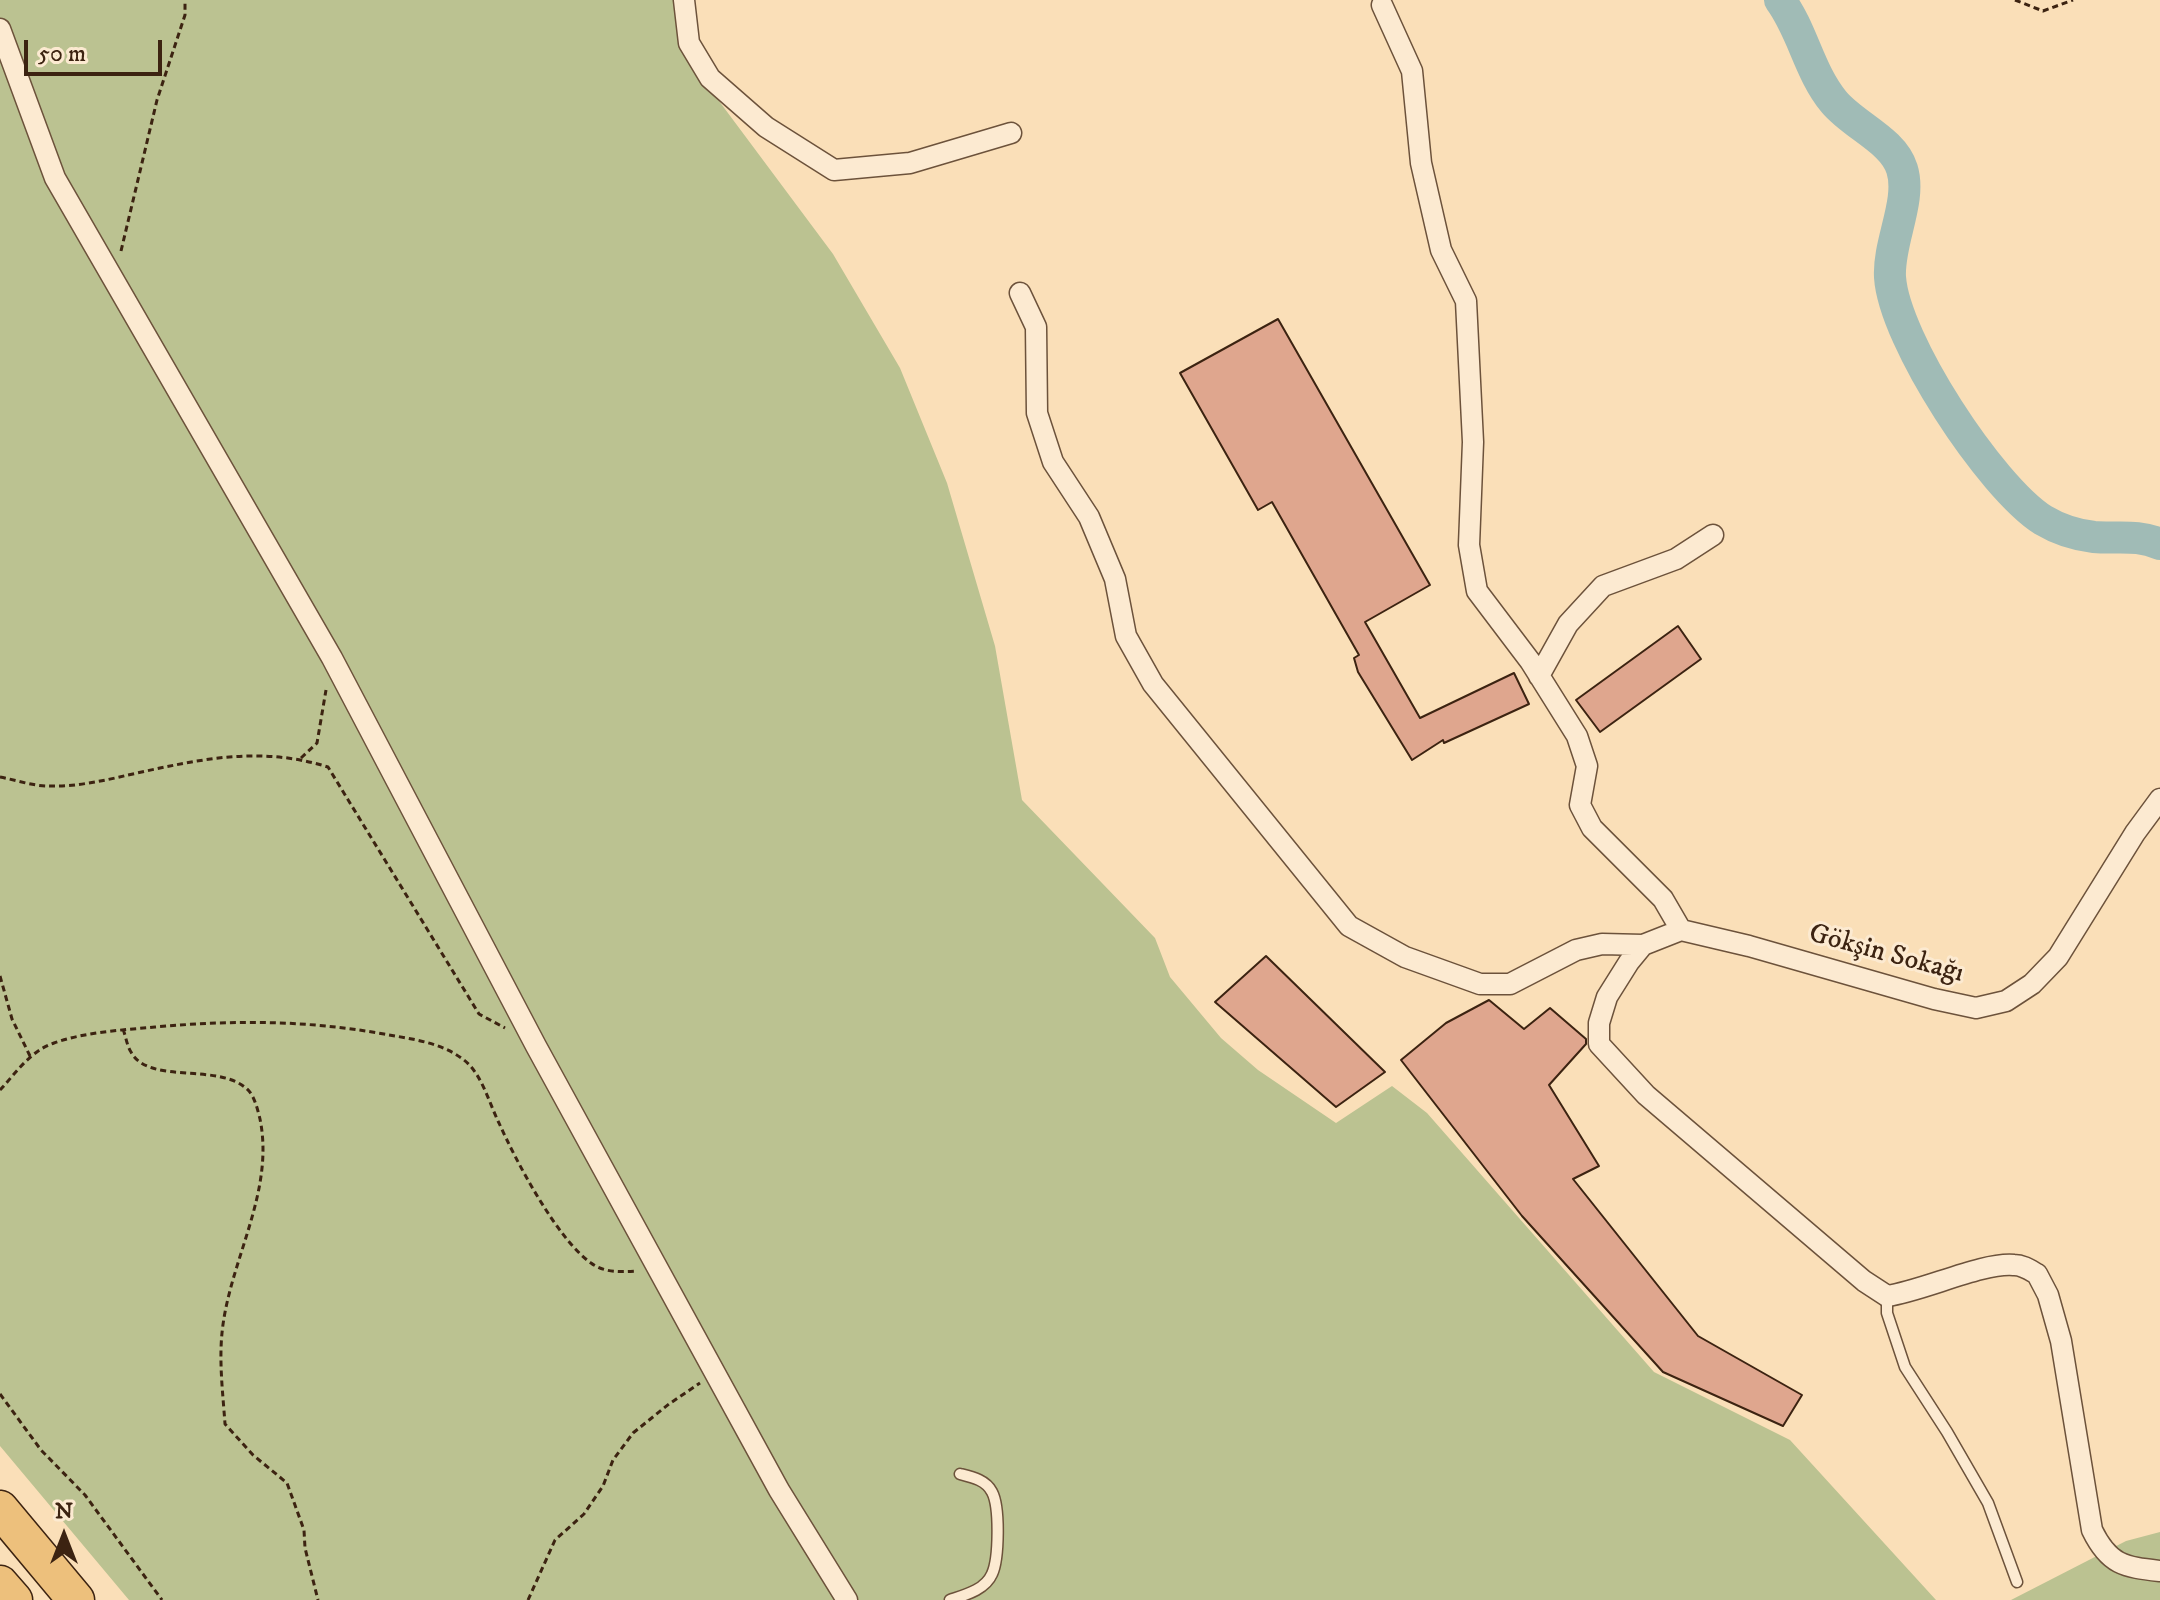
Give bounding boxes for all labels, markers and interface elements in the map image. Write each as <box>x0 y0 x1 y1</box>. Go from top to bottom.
scale bar <box>28 24 166 74</box>
text: 50 m <box>38 39 86 69</box>
street label: Gökşin Sokağı <box>1805 918 1967 992</box>
north arrow <box>24 1496 104 1576</box>
text: N <box>55 1498 73 1525</box>

